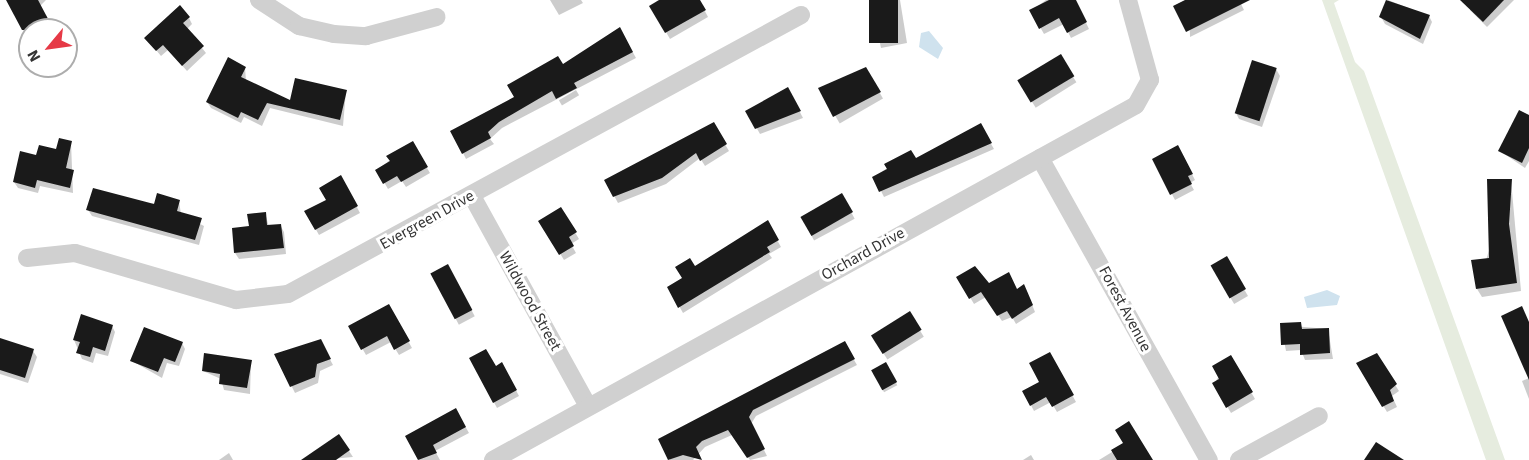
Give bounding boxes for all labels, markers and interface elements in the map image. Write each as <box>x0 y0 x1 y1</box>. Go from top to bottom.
north arrow <box>18 18 78 78</box>
text: N <box>22 46 46 66</box>
street label: Evergreen Drive <box>376 186 478 254</box>
street label: Orchard Drive <box>818 223 908 285</box>
street label: Wildwood Street <box>495 248 565 354</box>
street label: Forest Avenue <box>1094 263 1156 355</box>

